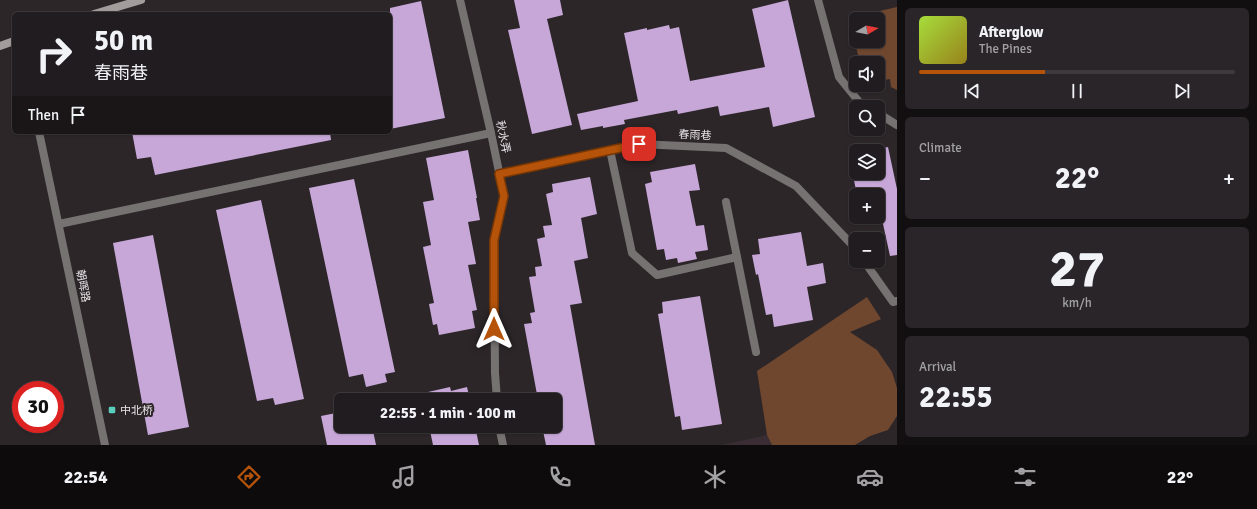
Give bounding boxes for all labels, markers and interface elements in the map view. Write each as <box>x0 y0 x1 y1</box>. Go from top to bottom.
north arrow <box>849 12 885 48</box>
map controls <box>849 12 885 268</box>
text: Afterglow <box>979 23 1043 41</box>
text: 50 m <box>94 24 153 58</box>
icon: right <box>28 28 80 80</box>
text: The Pines <box>979 41 1032 57</box>
button: sound <box>849 56 885 92</box>
text: 春雨巷 <box>94 62 148 84</box>
icon: previous <box>961 80 983 102</box>
icon: pause <box>1066 80 1088 102</box>
icon: next <box>1171 80 1193 102</box>
button: search <box>849 100 885 136</box>
icon: arrive <box>67 104 89 126</box>
text: Then <box>28 106 59 124</box>
street label: 秋水弄 <box>493 120 513 154</box>
pin <box>622 127 656 161</box>
street label: 春雨巷 <box>678 128 712 142</box>
icon: arrive <box>628 133 650 155</box>
text: Climate <box>919 140 962 156</box>
button: layers <box>849 144 885 180</box>
text: 22° <box>1055 160 1099 197</box>
text: − <box>919 165 931 192</box>
text: + <box>1223 165 1235 192</box>
button: + <box>849 188 885 224</box>
button: − <box>849 232 885 268</box>
text: 27 <box>1049 237 1105 301</box>
street label: 朝晖路 <box>73 269 93 303</box>
text: km/h <box>1062 295 1092 311</box>
position arrow <box>473 308 515 350</box>
text: Arrival <box>919 359 956 375</box>
text: 22:55 <box>919 379 993 416</box>
speed limit sign: 30 <box>12 381 64 433</box>
place label: 中北桥 <box>120 404 153 417</box>
text: 22:55 · 1 min · 100 m <box>380 404 516 422</box>
marker: 中北桥 <box>107 405 117 415</box>
icon: directions <box>235 463 263 491</box>
icon: music <box>390 463 418 491</box>
icon: phone <box>546 463 574 491</box>
icon: climate <box>701 463 729 491</box>
icon: car <box>856 463 884 491</box>
icon: filters <box>1011 463 1039 491</box>
text: 22:54 <box>64 466 108 488</box>
text: 22° <box>1167 466 1193 488</box>

